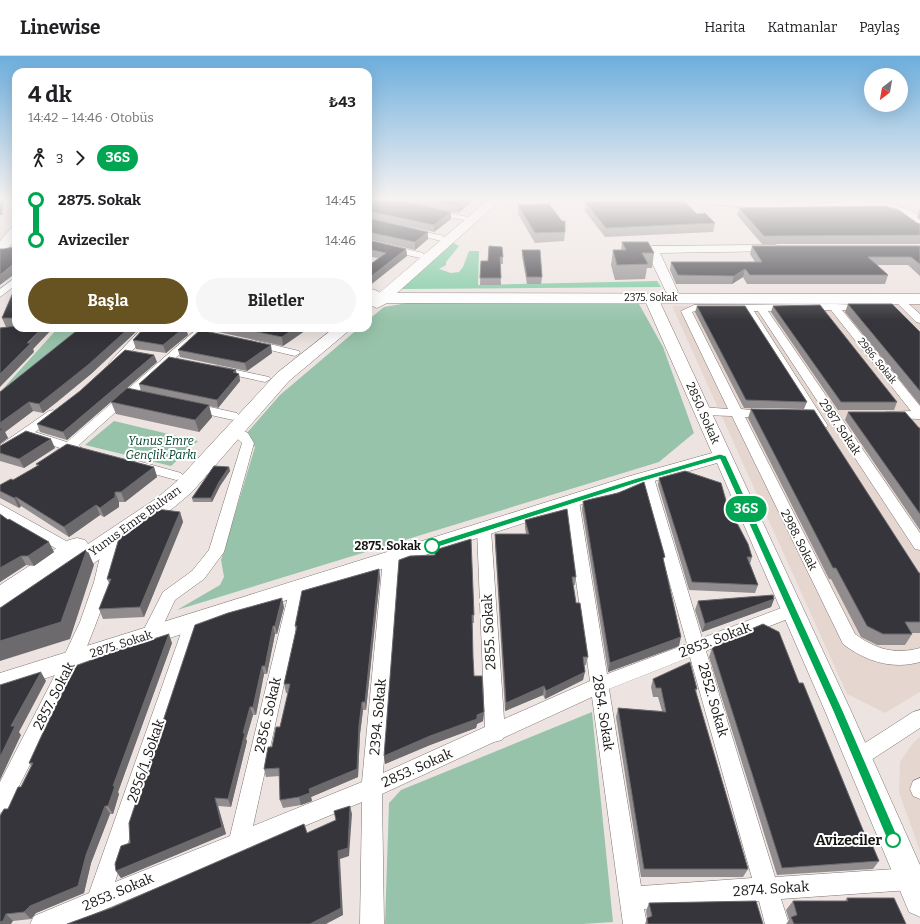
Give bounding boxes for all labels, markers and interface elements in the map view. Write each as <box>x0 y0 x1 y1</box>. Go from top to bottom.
text: Linewise <box>20 16 101 39</box>
text: Harita <box>704 19 746 36</box>
text: Katmanlar <box>768 19 837 36</box>
text: Paylaş <box>859 19 900 36</box>
north arrow <box>864 68 908 112</box>
map controls <box>864 68 908 112</box>
text: 4 dk <box>28 81 72 108</box>
text: ₺43 <box>328 93 356 111</box>
text: 14:42 – 14:46 · Otobüs <box>28 110 154 125</box>
icon: walk <box>28 147 50 169</box>
icon: forward <box>69 147 91 169</box>
text: 36S <box>105 149 130 166</box>
text: 3 <box>56 151 63 166</box>
text: 2875. Sokak <box>58 191 141 209</box>
text: 14:45 <box>326 193 356 208</box>
text: Avizeciler <box>58 231 129 249</box>
text: 14:46 <box>325 233 356 248</box>
button: Başla <box>28 278 188 324</box>
button: Biletler <box>196 278 356 324</box>
street label: 2375. Sokak <box>624 292 678 304</box>
street label: 2986. Sokak <box>855 336 899 387</box>
street label: 2850. Sokak <box>683 380 723 446</box>
street label: 2987. Sokak <box>816 396 864 458</box>
park label: Yunus Emre Gençlik Parkı <box>125 434 197 462</box>
street label: Yunus Emre Bulvarı <box>86 483 184 559</box>
line badge: 36S <box>723 496 769 522</box>
text: 36S <box>734 500 758 517</box>
street label: 2988. Sokak <box>778 507 820 573</box>
marker: 2875. Sokak <box>424 538 440 554</box>
place label: 2875. Sokak <box>355 539 422 553</box>
street label: 2855. Sokak <box>479 594 499 670</box>
street label: 2853. Sokak <box>677 618 753 662</box>
street label: 2875. Sokak <box>88 627 154 661</box>
street label: 2857. Sokak <box>30 659 78 733</box>
street label: 2852. Sokak <box>694 661 732 739</box>
street label: 2854. Sokak <box>589 674 617 752</box>
street label: 2856. Sokak <box>251 676 285 754</box>
street label: 2394. Sokak <box>366 678 390 756</box>
street label: 2856/1. Sokak <box>124 717 168 805</box>
street label: 2853. Sokak <box>379 745 455 791</box>
place label: Avizeciler <box>816 832 882 849</box>
marker: Avizeciler <box>885 832 901 848</box>
street label: 2853. Sokak <box>80 869 156 915</box>
street label: 2874. Sokak <box>732 878 810 900</box>

